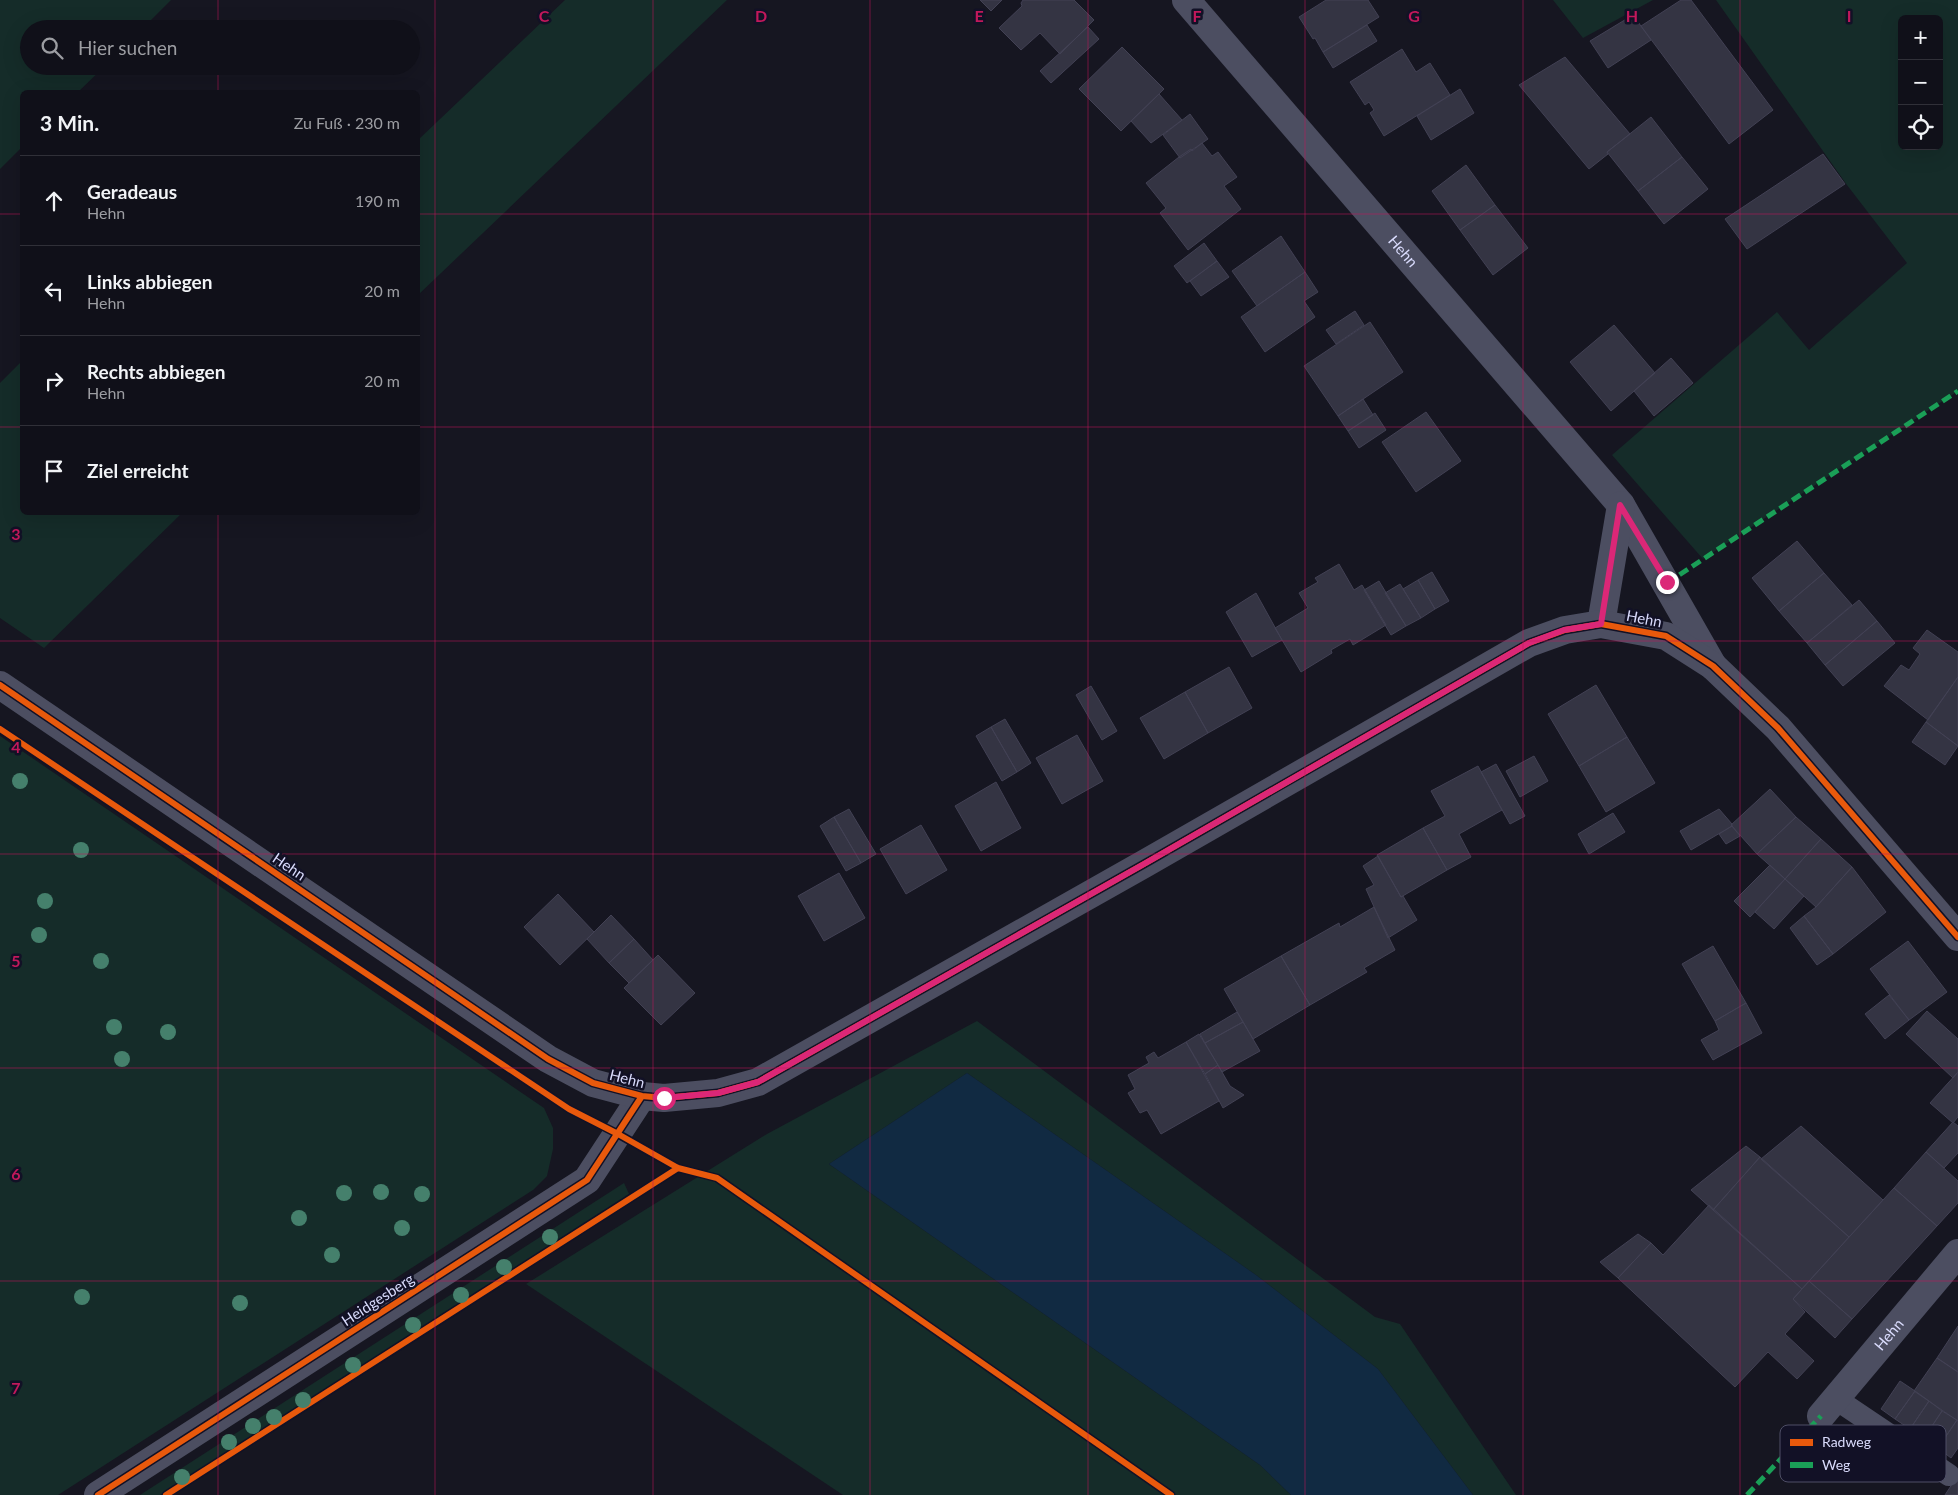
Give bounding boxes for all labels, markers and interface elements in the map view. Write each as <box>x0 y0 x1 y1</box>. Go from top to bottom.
text: C <box>539 6 550 25</box>
text: D <box>755 6 767 25</box>
text: E <box>974 6 984 25</box>
text: F <box>1192 6 1202 25</box>
text: G <box>1408 6 1420 25</box>
text: H <box>1626 6 1638 25</box>
text: I <box>1847 6 1851 25</box>
map controls <box>1898 15 1943 150</box>
button: + <box>1898 15 1943 60</box>
search box <box>20 20 420 75</box>
icon: search <box>38 34 66 62</box>
text: Hier suchen <box>78 36 177 59</box>
button: − <box>1898 60 1943 105</box>
button: locate <box>1898 105 1943 150</box>
text: 3 Min. <box>40 110 99 135</box>
text: Zu Fuß · 230 m <box>294 113 400 132</box>
text: Geradeaus <box>87 180 177 203</box>
icon: ahead <box>40 187 68 215</box>
text: 190 m <box>355 191 400 210</box>
text: Hehn <box>87 203 125 222</box>
street label: Hehn <box>1385 231 1422 270</box>
text: Links abbiegen <box>87 270 212 293</box>
icon: left <box>40 277 68 305</box>
text: 20 m <box>364 281 400 300</box>
text: Hehn <box>87 293 125 312</box>
text: Rechts abbiegen <box>87 360 225 383</box>
icon: right <box>40 367 68 395</box>
text: 20 m <box>364 371 400 390</box>
text: Hehn <box>87 383 125 402</box>
icon: arrive <box>40 457 68 485</box>
text: Ziel erreicht <box>87 459 189 482</box>
text: 3 <box>11 524 21 543</box>
route end <box>1656 571 1679 594</box>
street label: Hehn <box>1625 606 1664 630</box>
text: 4 <box>11 737 21 756</box>
street label: Hehn <box>270 849 309 884</box>
text: 5 <box>11 951 21 970</box>
street label: Hehn <box>608 1065 647 1091</box>
route start <box>653 1087 676 1110</box>
text: 6 <box>11 1164 21 1183</box>
street label: Heidgesberg <box>338 1269 417 1329</box>
street label: Hehn <box>1870 1315 1907 1354</box>
text: 7 <box>11 1378 21 1397</box>
legend <box>1780 1425 1946 1482</box>
text: Radweg <box>1822 1433 1871 1450</box>
text: Weg <box>1822 1456 1850 1473</box>

